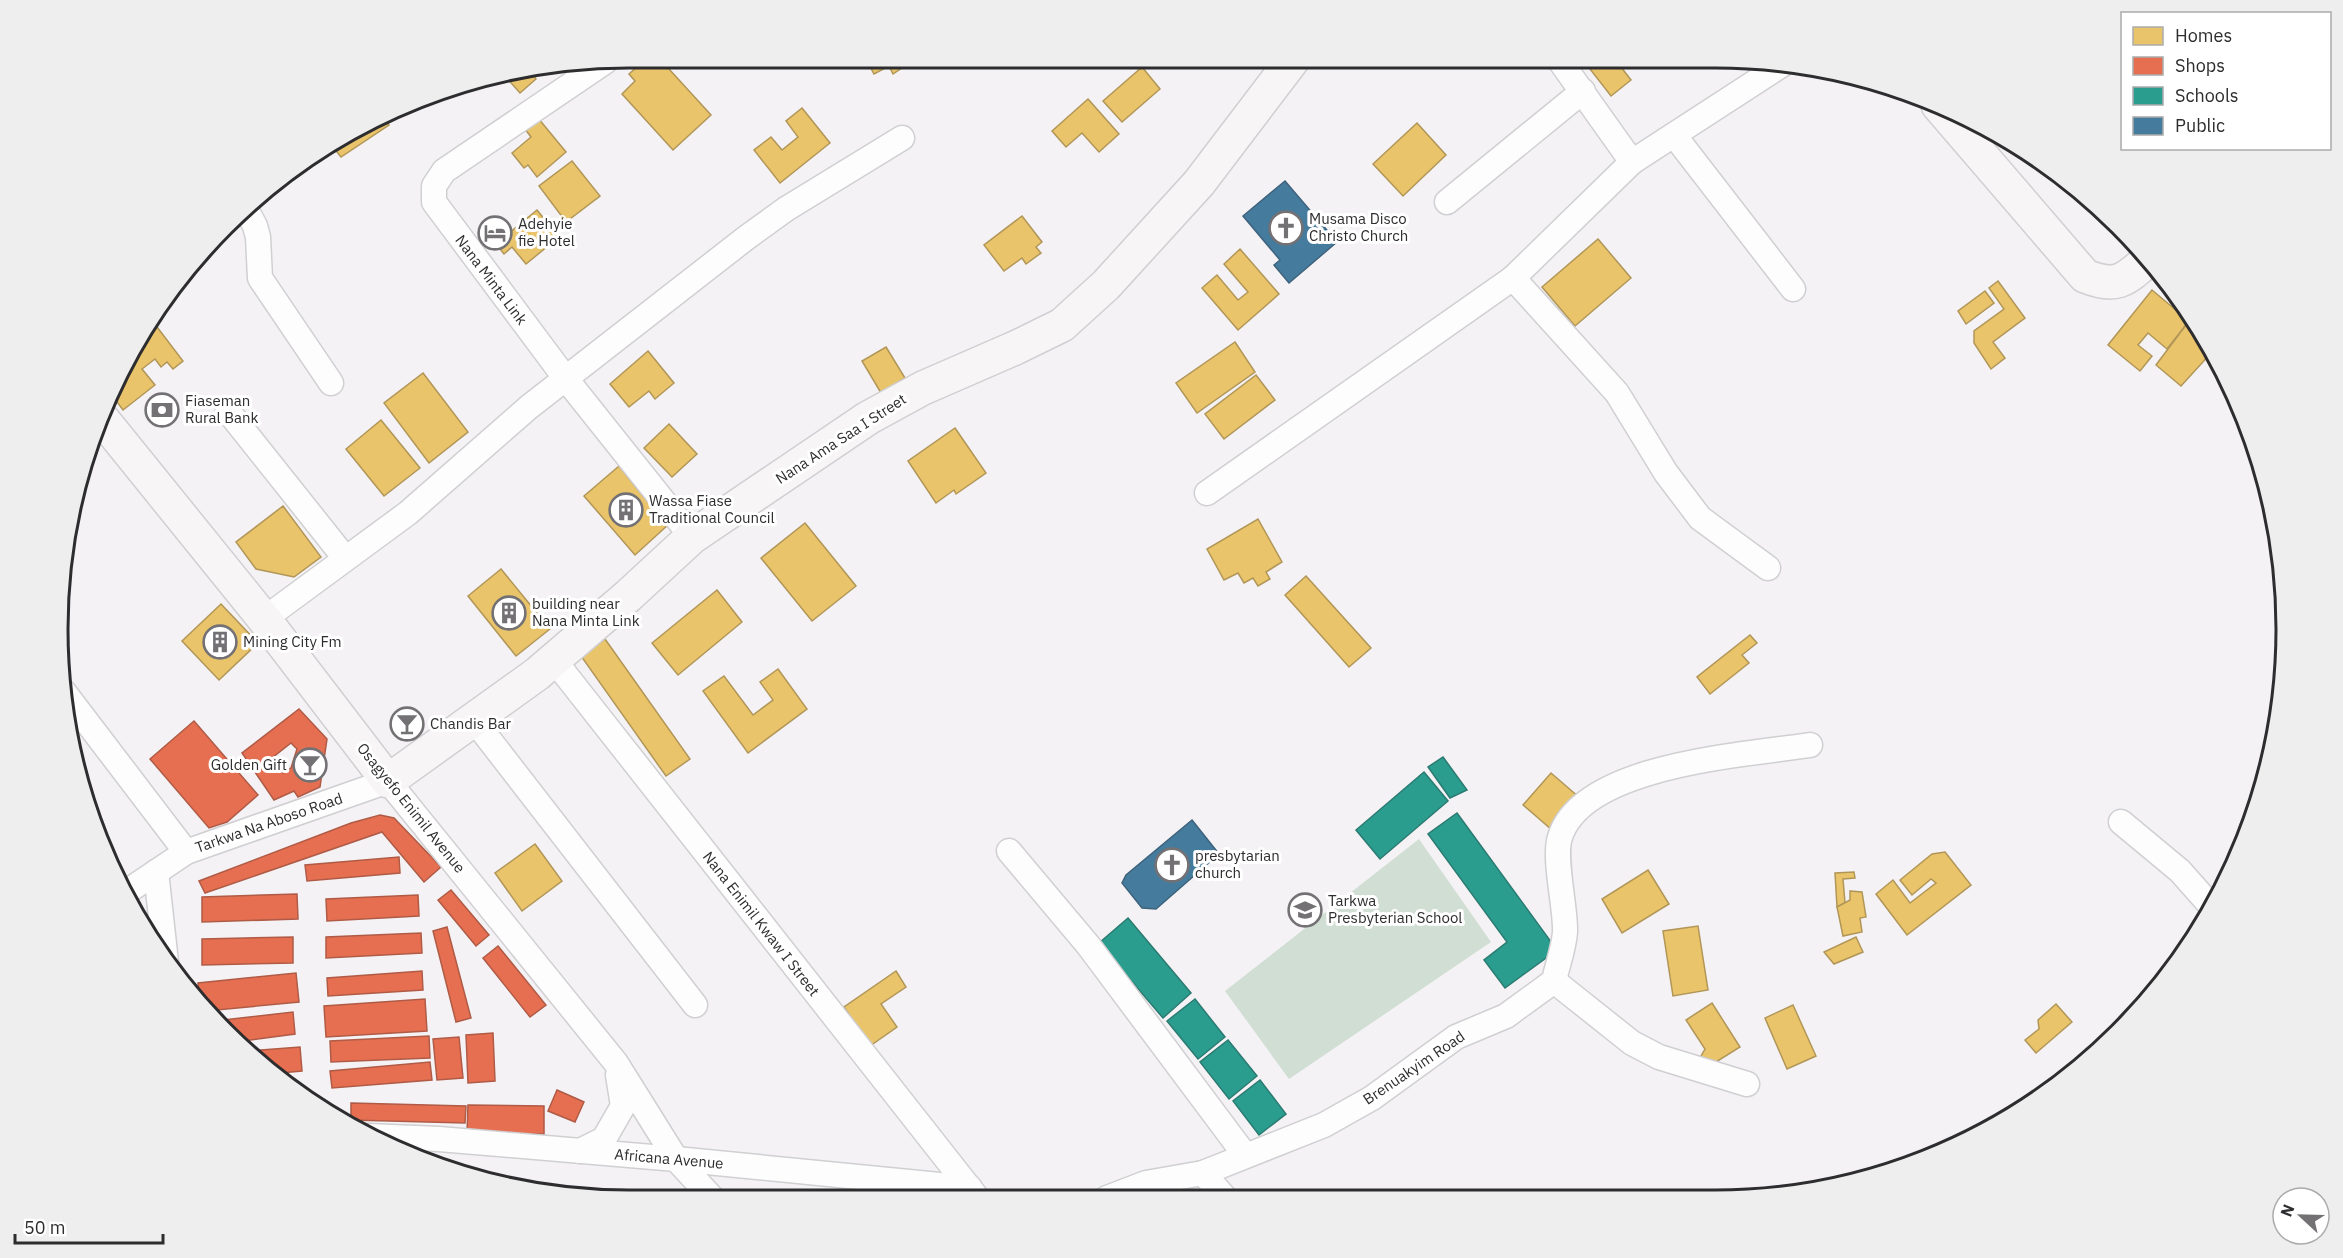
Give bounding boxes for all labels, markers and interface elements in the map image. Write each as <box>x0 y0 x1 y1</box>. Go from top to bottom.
legend <box>2121 12 2331 150</box>
text: Homes <box>2175 24 2232 47</box>
text: Shops <box>2175 54 2225 77</box>
text: Schools <box>2175 84 2239 107</box>
text: Public <box>2175 114 2225 137</box>
place label: Musama Disco Christo Church <box>1309 209 1408 245</box>
church icon: Musama Disco Christo Church <box>1268 210 1304 246</box>
place label: Adehyie fie Hotel <box>518 214 575 250</box>
hotel icon: Adehyie fie Hotel <box>477 215 513 251</box>
street label: Nana Minta Link <box>451 231 531 328</box>
street label: Nana Ama Saa I Street <box>772 389 910 488</box>
place label: Fiaseman Rural Bank <box>185 391 259 427</box>
bank icon: Fiaseman Rural Bank <box>144 392 180 428</box>
place label: Wassa Fiase Traditional Council <box>649 491 775 527</box>
building icon: Wassa Fiase Traditional Council <box>608 492 644 528</box>
place label: building near Nana Minta Link <box>532 594 640 630</box>
building icon: building near Nana Minta Link <box>491 595 527 631</box>
building icon: Mining City Fm <box>202 624 238 660</box>
place label: Mining City Fm <box>243 632 342 651</box>
bar icon: Chandis Bar <box>389 706 425 742</box>
place label: Chandis Bar <box>430 714 511 733</box>
street label: Osagyefo Enimil Avenue <box>353 739 470 877</box>
bar icon: Golden Gift <box>292 747 328 783</box>
place label: Golden Gift <box>211 755 287 774</box>
street label: Tarkwa Na Aboso Road <box>193 788 345 857</box>
place label: presbytarian church <box>1195 846 1280 882</box>
street label: Nana Enimil Kwaw I Street <box>699 847 824 1000</box>
church icon: presbytarian church <box>1154 847 1190 883</box>
place label: Tarkwa Presbyterian School <box>1328 891 1462 927</box>
school or university icon: Tarkwa Presbyterian School <box>1287 892 1323 928</box>
street label: Brenuakyim Road <box>1359 1026 1468 1109</box>
street label: Africana Avenue <box>614 1144 724 1173</box>
north arrow <box>2271 1186 2331 1246</box>
text: N <box>2276 1201 2299 1220</box>
scale bar <box>15 1207 164 1245</box>
text: 50 m <box>24 1216 66 1239</box>

